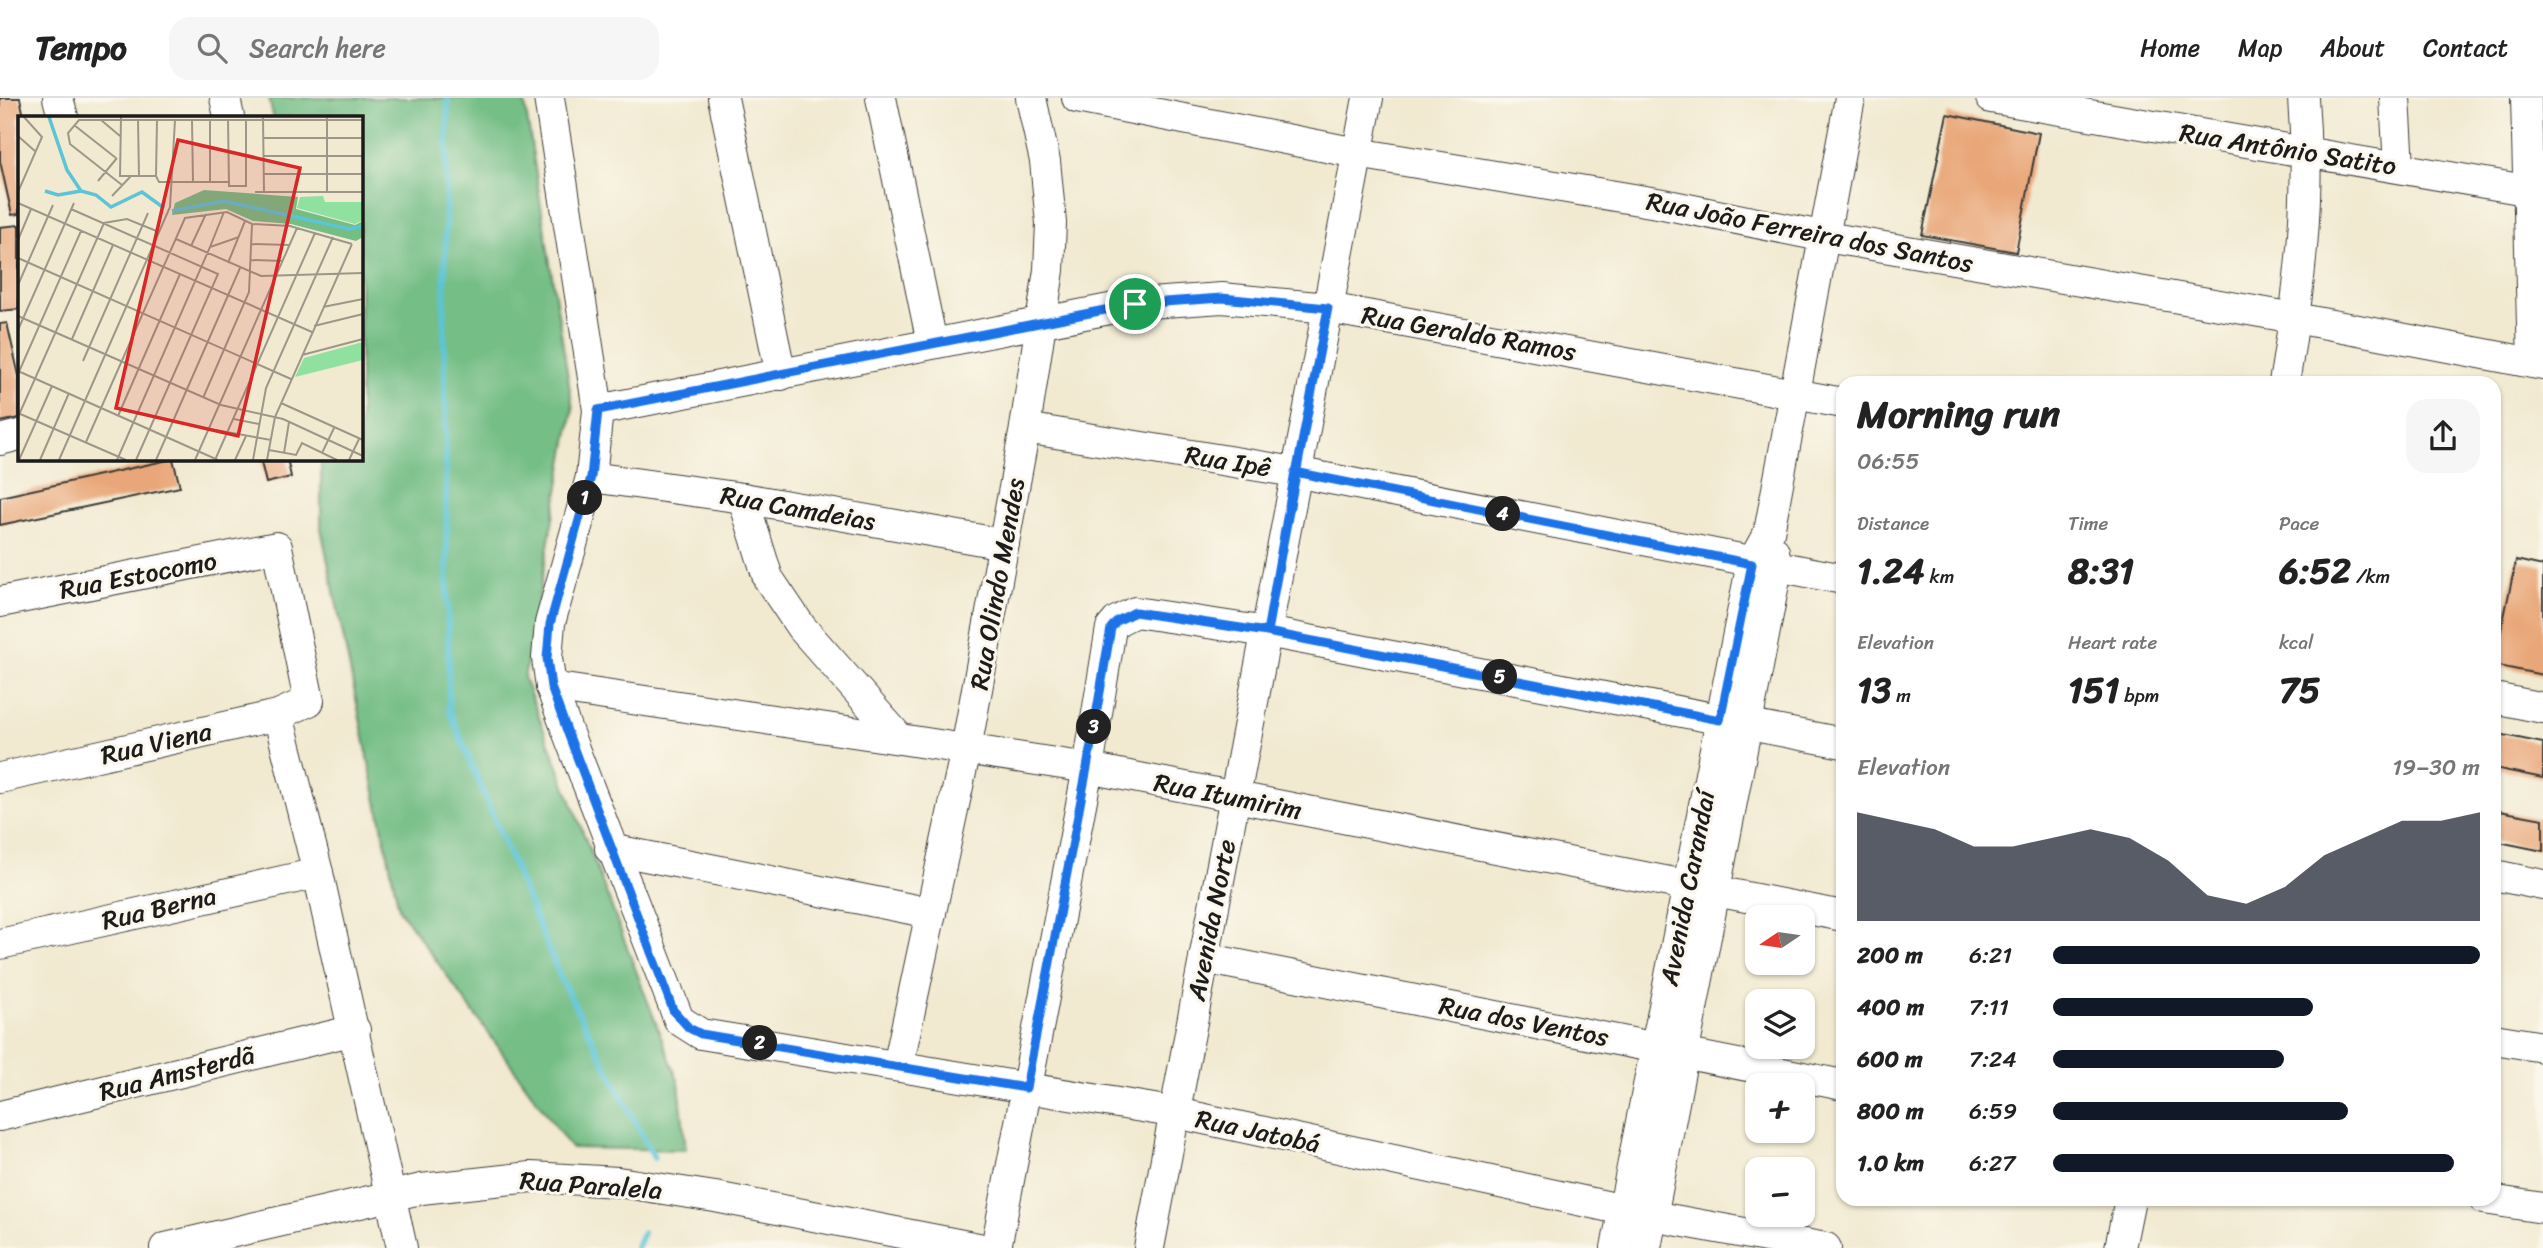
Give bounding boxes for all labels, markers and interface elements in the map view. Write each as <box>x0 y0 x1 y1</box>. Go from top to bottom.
search box <box>169 17 659 80</box>
text: Tempo <box>35 19 127 77</box>
text: Search here <box>249 25 386 71</box>
text: Home <box>2140 27 2200 69</box>
text: Map <box>2238 27 2282 69</box>
text: About <box>2320 27 2385 69</box>
text: Contact <box>2423 27 2508 69</box>
icon: search <box>193 29 231 67</box>
street label: Rua Antônio Satito <box>2176 109 2400 189</box>
inset map <box>18 116 362 460</box>
street label: Rua João Ferreira dos Santos <box>1643 178 1977 286</box>
pin <box>1105 274 1165 334</box>
icon: arrive <box>1116 285 1154 323</box>
street label: Rua Geraldo Ramos <box>1358 292 1580 374</box>
text: Morning run <box>1857 381 2060 448</box>
button: share <box>2406 399 2480 473</box>
street label: Rua Ipê <box>1181 431 1275 491</box>
text: 06:55 <box>1857 441 1920 482</box>
street label: Rua Camdeias <box>717 472 879 544</box>
street label: Rua Olindo Mendes <box>956 474 1038 693</box>
pin: 1 <box>568 480 602 516</box>
text: 1 <box>580 481 589 514</box>
pin: 4 <box>1486 496 1520 532</box>
text: 4 <box>1497 497 1508 530</box>
text: Distance <box>1857 507 1929 540</box>
text: Time <box>2068 507 2108 540</box>
text: Pace <box>2279 507 2319 540</box>
street label: Rua Estocomo <box>55 537 221 613</box>
text: 1.24 <box>1857 540 1925 602</box>
text: 8:31 <box>2068 540 2134 602</box>
text: 6:52 <box>2279 540 2351 602</box>
text: km <box>1925 560 1954 593</box>
text: /km <box>2351 560 2390 593</box>
text: Elevation <box>1857 626 1934 659</box>
text: Heart rate <box>2068 626 2157 659</box>
text: kcal <box>2279 626 2314 659</box>
text: 13 <box>1857 659 1891 721</box>
text: 151 <box>2068 659 2119 721</box>
text: 75 <box>2279 659 2320 721</box>
pin: 5 <box>1482 660 1518 694</box>
text: 5 <box>1494 660 1505 693</box>
text: m <box>1891 679 1911 712</box>
text: bpm <box>2119 679 2159 712</box>
street label: Rua Viena <box>96 708 217 778</box>
pin: 3 <box>1076 710 1112 744</box>
text: 3 <box>1088 710 1099 743</box>
text: Elevation <box>1857 747 1950 788</box>
text: 19–30 m <box>2392 747 2480 788</box>
street label: Rua Itumirim <box>1150 759 1306 833</box>
street label: Avenida Carandaí <box>1645 784 1729 991</box>
street label: Avenida Norte <box>1173 835 1249 1006</box>
street label: Rua Berna <box>97 872 221 944</box>
north arrow <box>1745 905 1815 975</box>
map controls <box>1745 905 1815 1227</box>
text: 200 m <box>1857 935 1923 976</box>
text: 6:21 <box>1969 935 2012 976</box>
street label: Rua dos Ventos <box>1435 982 1613 1060</box>
text: 400 m <box>1857 987 1924 1028</box>
text: 7:11 <box>1969 987 2009 1028</box>
button: layers <box>1745 989 1815 1059</box>
pin: 2 <box>742 1026 778 1060</box>
text: 2 <box>754 1026 765 1059</box>
street label: Rua Amsterdã <box>94 1031 261 1115</box>
text: 600 m <box>1857 1039 1923 1080</box>
text: 7:24 <box>1969 1039 2017 1080</box>
button: + <box>1745 1073 1815 1143</box>
text: 800 m <box>1857 1091 1924 1132</box>
text: 6:59 <box>1969 1091 2017 1132</box>
street label: Rua Jatobá <box>1191 1095 1325 1167</box>
text: 1.0 km <box>1857 1143 1924 1184</box>
text: 6:27 <box>1969 1143 2015 1184</box>
street label: Rua Paralela <box>518 1157 664 1213</box>
button: − <box>1745 1157 1815 1227</box>

